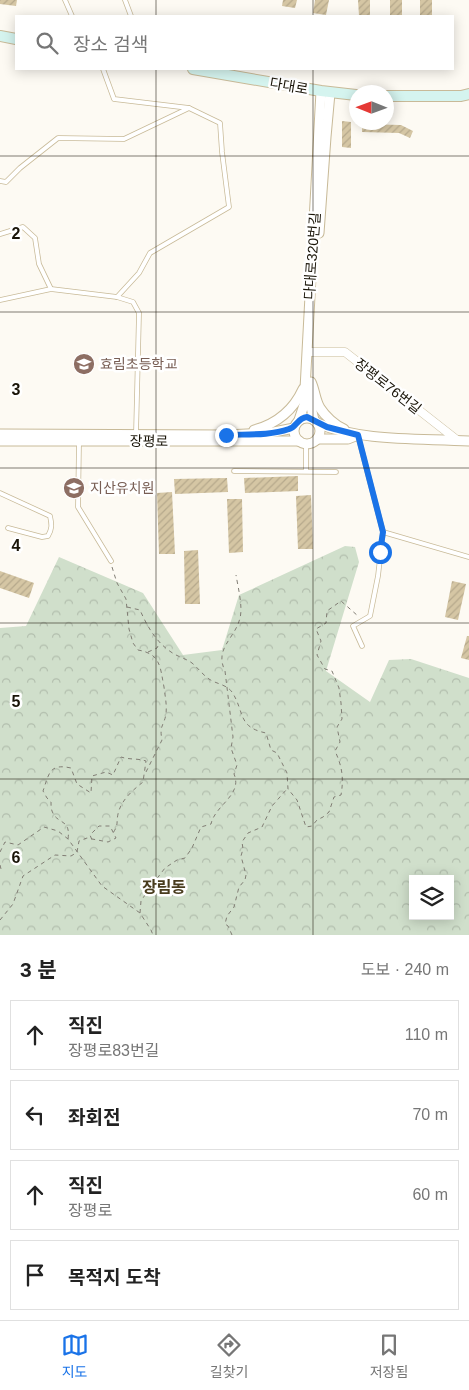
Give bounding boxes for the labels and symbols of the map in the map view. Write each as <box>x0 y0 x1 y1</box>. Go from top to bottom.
street label: 다대로 <box>269 75 310 97</box>
north arrow <box>349 85 394 130</box>
street label: 다대로320번길 <box>301 212 323 300</box>
text: 2 <box>12 225 21 242</box>
school or university icon: 효림초등학교 <box>72 352 96 376</box>
street label: 장평로76번길 <box>352 355 424 417</box>
place label: 효림초등학교 <box>100 356 177 372</box>
text: 3 <box>12 381 21 398</box>
route end <box>215 424 238 447</box>
street label: 장평로 <box>130 433 169 449</box>
school or university icon: 지산유치원 <box>62 476 86 500</box>
place label: 지산유치원 <box>90 480 154 496</box>
text: 4 <box>12 537 21 554</box>
route start <box>369 541 392 564</box>
text: 5 <box>12 693 21 710</box>
text: 6 <box>12 849 21 866</box>
district label: 장림동 <box>142 879 186 896</box>

